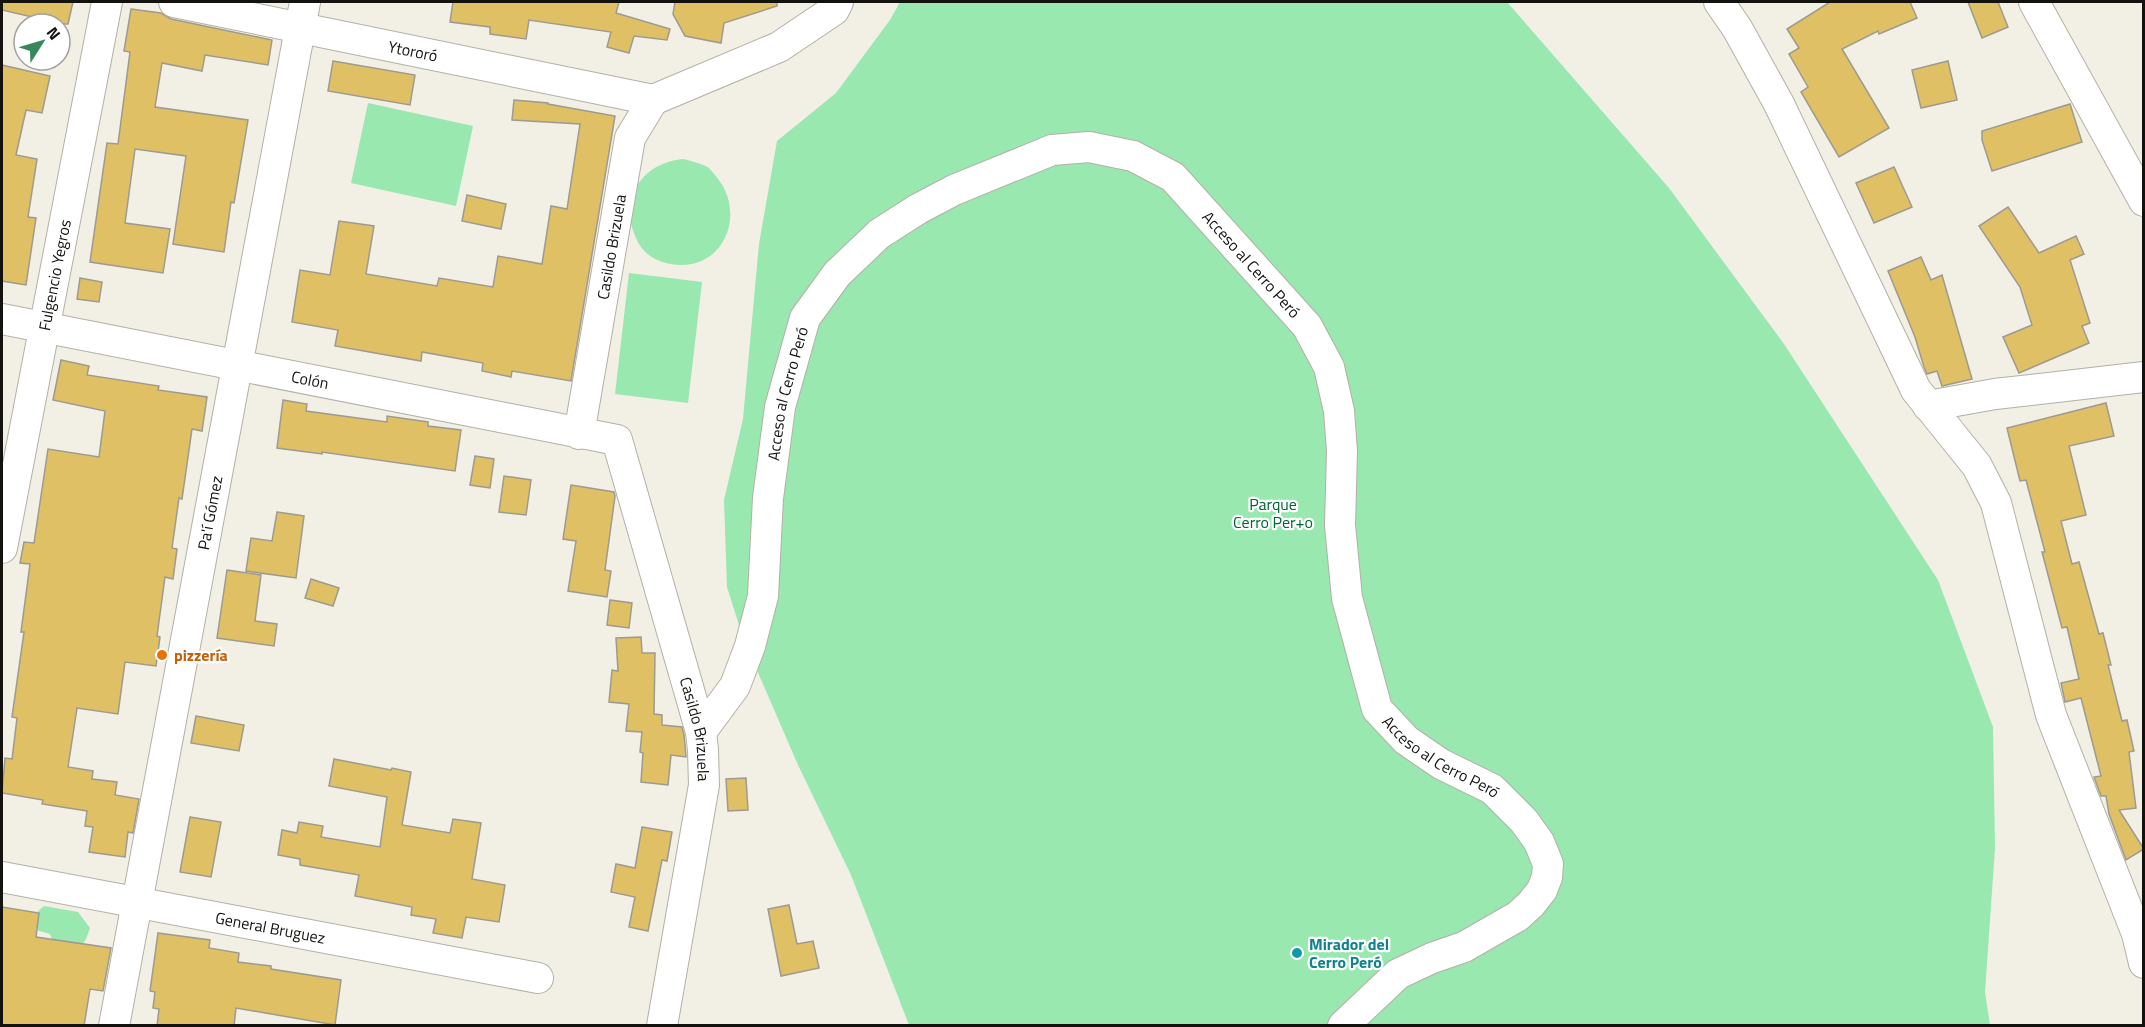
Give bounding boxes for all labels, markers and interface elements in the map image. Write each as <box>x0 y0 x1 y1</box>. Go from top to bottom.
north arrow <box>12 12 72 72</box>
text: N <box>41 21 67 45</box>
street label: Ytororó <box>386 34 440 68</box>
street label: Casildo Brizuela <box>590 192 632 301</box>
street label: Acceso al Cerro Peró <box>1197 205 1306 323</box>
street label: Fulgencio Yegros <box>32 217 77 333</box>
street label: Acceso al Cerro Peró <box>761 324 814 462</box>
street label: Colón <box>289 364 331 395</box>
street label: Pa'í Gómez <box>191 474 228 552</box>
park label: Parque Cerro Per+o <box>1233 492 1313 534</box>
place label: pizzería <box>174 643 228 667</box>
marker: pizzería <box>155 648 169 662</box>
street label: Casildo Brizuela <box>674 674 716 782</box>
street label: Acceso al Cerro Peró <box>1377 710 1506 803</box>
street label: General Bruguez <box>213 905 327 950</box>
place label: Mirador del Cerro Peró <box>1309 932 1389 974</box>
marker: Mirador del Cerro Peró <box>1290 946 1304 960</box>

